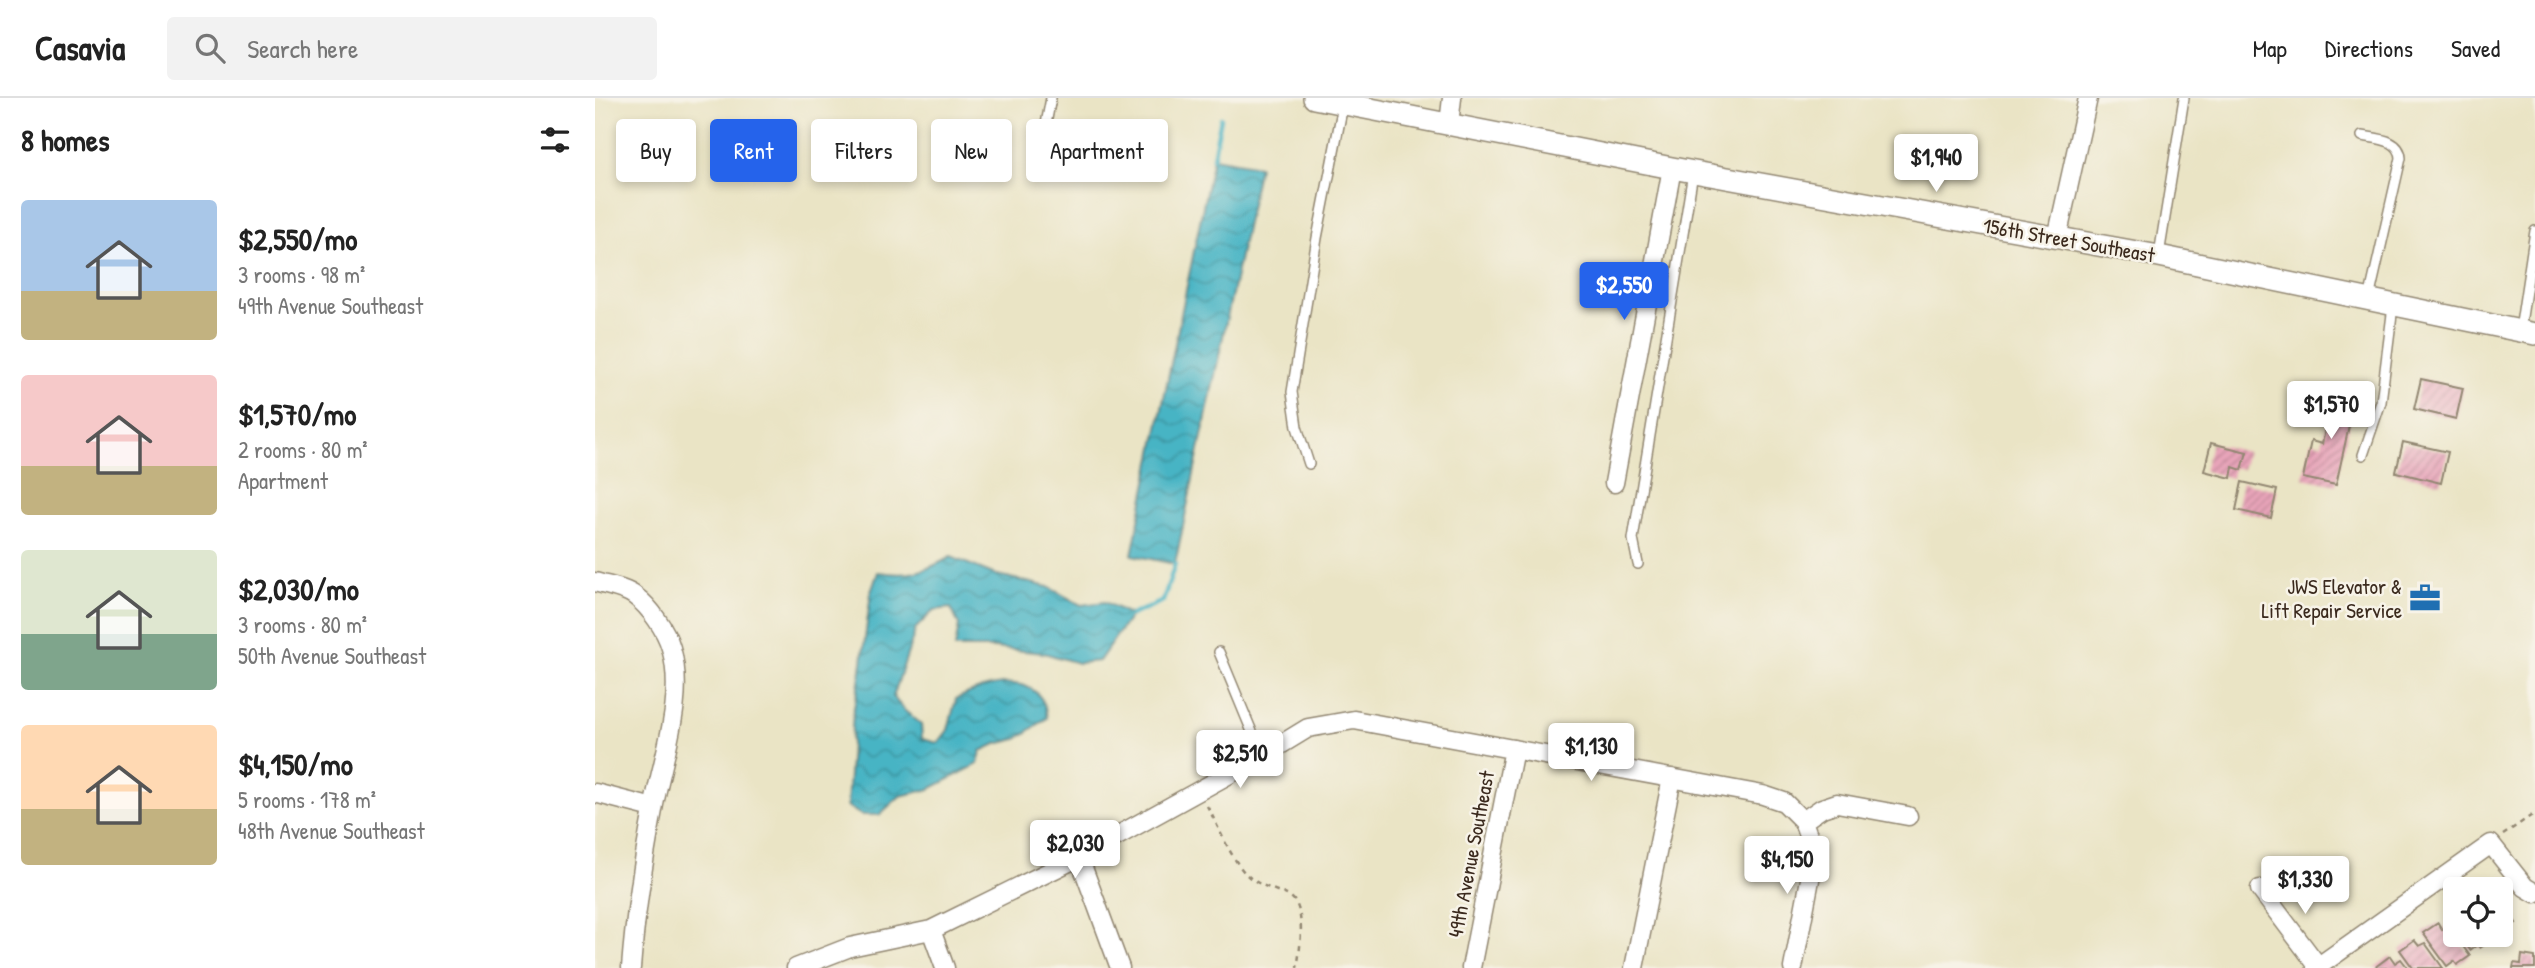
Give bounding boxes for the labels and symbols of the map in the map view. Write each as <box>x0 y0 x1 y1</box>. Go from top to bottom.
pin: $1,940 <box>1879 134 1993 194</box>
street label: 156th Street Southeast <box>1981 211 2158 270</box>
pin: $2,550 <box>1567 262 1681 322</box>
pin: $1,570 <box>2274 382 2388 441</box>
place label: JWS Elevator & Lift Repair Service <box>2261 572 2402 625</box>
office icon: JWS Elevator & Lift Repair Service <box>2408 581 2442 615</box>
pin: $1,130 <box>1534 724 1648 783</box>
pin: $2,510 <box>1183 730 1297 790</box>
street label: 49th Avenue Southeast <box>1441 768 1502 940</box>
pin: $2,030 <box>1018 820 1132 880</box>
pin: $4,150 <box>1730 836 1844 896</box>
pin: $1,330 <box>2248 856 2362 916</box>

